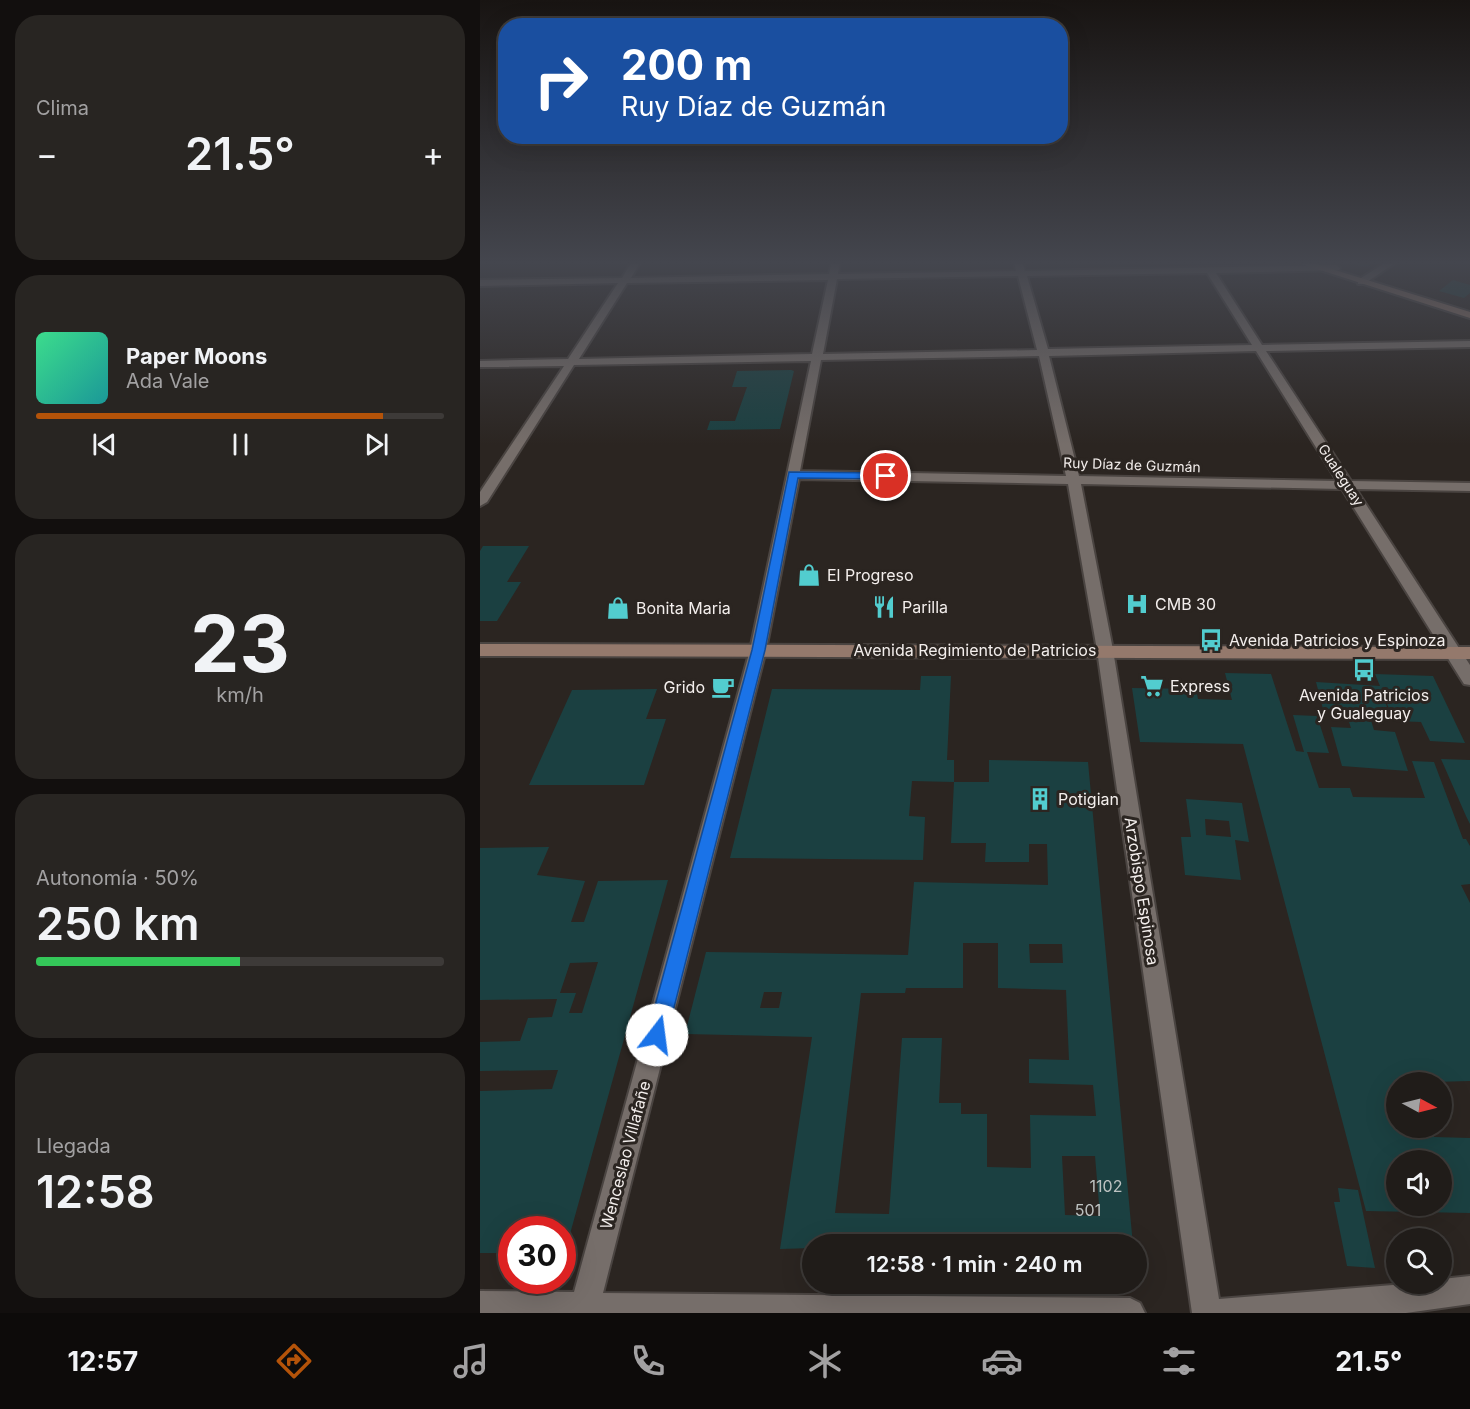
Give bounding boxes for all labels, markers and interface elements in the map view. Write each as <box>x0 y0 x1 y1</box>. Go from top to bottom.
text: 200 m <box>621 39 752 90</box>
icon: right <box>522 42 600 120</box>
text: Ruy Díaz de Guzmán <box>621 90 886 123</box>
text: Clima <box>36 96 89 120</box>
text: 21.5° <box>185 126 295 181</box>
text: − <box>36 134 58 174</box>
text: + <box>422 134 444 174</box>
text: Paper Moons <box>126 343 267 369</box>
text: Ada Vale <box>126 369 209 393</box>
icon: previous <box>88 428 121 461</box>
icon: pause <box>224 428 257 461</box>
icon: next <box>360 428 393 461</box>
street label: Gualeguay <box>1315 441 1368 509</box>
pin <box>860 450 911 501</box>
street label: Ruy Díaz de Guzmán <box>1063 454 1201 475</box>
icon: arrive <box>869 459 902 492</box>
shop icon: El Progreso <box>796 562 822 588</box>
place label: El Progreso <box>827 565 914 585</box>
hospital icon: CMB 30 <box>1124 591 1150 617</box>
restaurant icon: Parilla <box>871 594 897 620</box>
place label: CMB 30 <box>1155 594 1216 614</box>
shop icon: Bonita Maria <box>605 595 631 621</box>
text: 23 <box>190 596 290 691</box>
place label: Parilla <box>902 597 948 617</box>
place label: Bonita Maria <box>636 598 731 618</box>
bus stop icon: Avenida Patricios y Espinoza <box>1198 627 1224 653</box>
place label: Avenida Patricios y Espinoza <box>1229 630 1446 650</box>
street label: Avenida Regimiento de Patricios <box>854 640 1096 660</box>
bus stop icon: Avenida Patricios y Gualeguay <box>1351 657 1377 683</box>
supermarket icon: Express <box>1139 673 1165 699</box>
cafe icon: Grido <box>710 674 736 700</box>
place label: Express <box>1170 676 1230 696</box>
place label: Grido <box>664 677 705 697</box>
text: km/h <box>216 683 264 707</box>
place label: Avenida Patricios y Gualeguay <box>1299 685 1429 723</box>
building icon: Potigian <box>1027 786 1053 812</box>
place label: Potigian <box>1058 789 1119 809</box>
street label: Arzobispo Espinosa <box>1120 816 1164 966</box>
text: Autonomía · 50% <box>36 866 199 890</box>
text: 250 km <box>36 896 200 951</box>
position arrow <box>625 1003 689 1067</box>
north arrow <box>1386 1072 1452 1138</box>
map controls <box>1386 1072 1452 1294</box>
street label: Wenceslao Villafañe <box>596 1079 654 1231</box>
text: Llegada <box>36 1134 111 1158</box>
button: sound <box>1386 1150 1452 1216</box>
text: 12:58 <box>36 1164 155 1219</box>
house number: 1102 <box>1090 1176 1122 1196</box>
house number: 501 <box>1075 1200 1101 1220</box>
speed limit sign: 30 <box>498 1216 576 1294</box>
button: search <box>1386 1228 1452 1294</box>
text: 12:58 · 1 min · 240 m <box>867 1251 1082 1277</box>
icon: directions <box>273 1340 315 1382</box>
icon: music <box>450 1340 492 1382</box>
icon: phone <box>627 1340 669 1382</box>
icon: climate <box>804 1340 846 1382</box>
icon: car <box>981 1340 1023 1382</box>
icon: filters <box>1158 1340 1200 1382</box>
text: 12:57 <box>68 1345 138 1378</box>
text: 21.5° <box>1335 1345 1402 1378</box>

